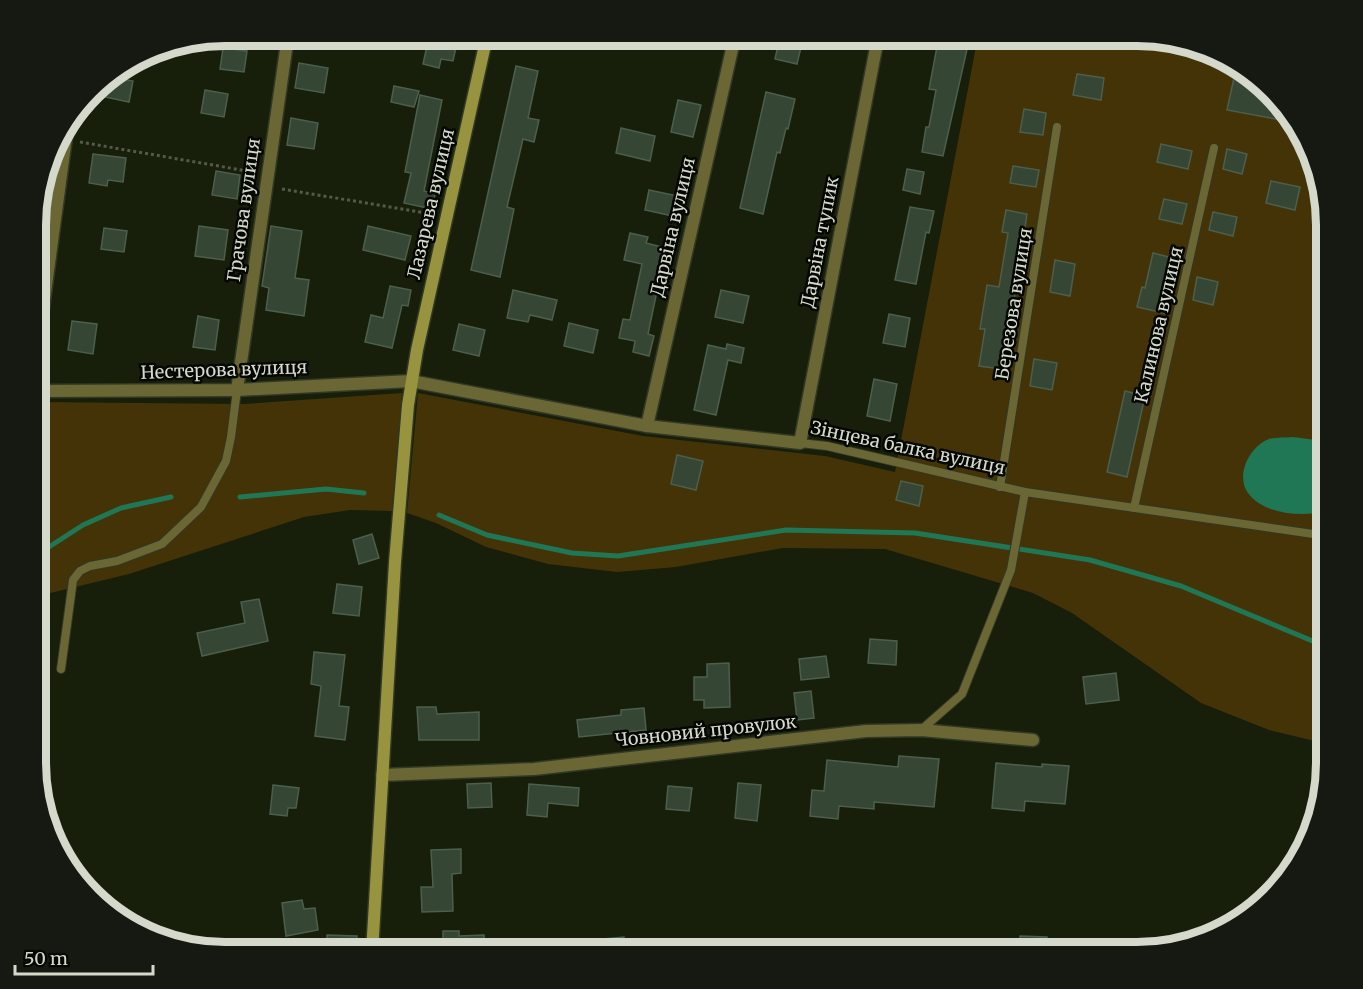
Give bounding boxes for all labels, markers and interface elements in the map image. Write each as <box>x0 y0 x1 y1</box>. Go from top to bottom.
street label: Лазарева вулиця <box>402 126 459 281</box>
street label: Грачова вулиця <box>222 136 265 283</box>
street label: Дарвіна вулиця <box>645 155 700 299</box>
street label: Дарвіна тупик <box>796 174 844 309</box>
street label: Березова вулиця <box>990 226 1037 382</box>
street label: Калинова вулиця <box>1129 244 1188 405</box>
street label: Нестерова вулиця <box>140 355 308 384</box>
street label: Зінцева балка вулиця <box>809 416 1008 479</box>
street label: Човновий провулок <box>614 709 798 751</box>
scale bar <box>15 938 153 976</box>
text: 50 m <box>24 947 68 970</box>

